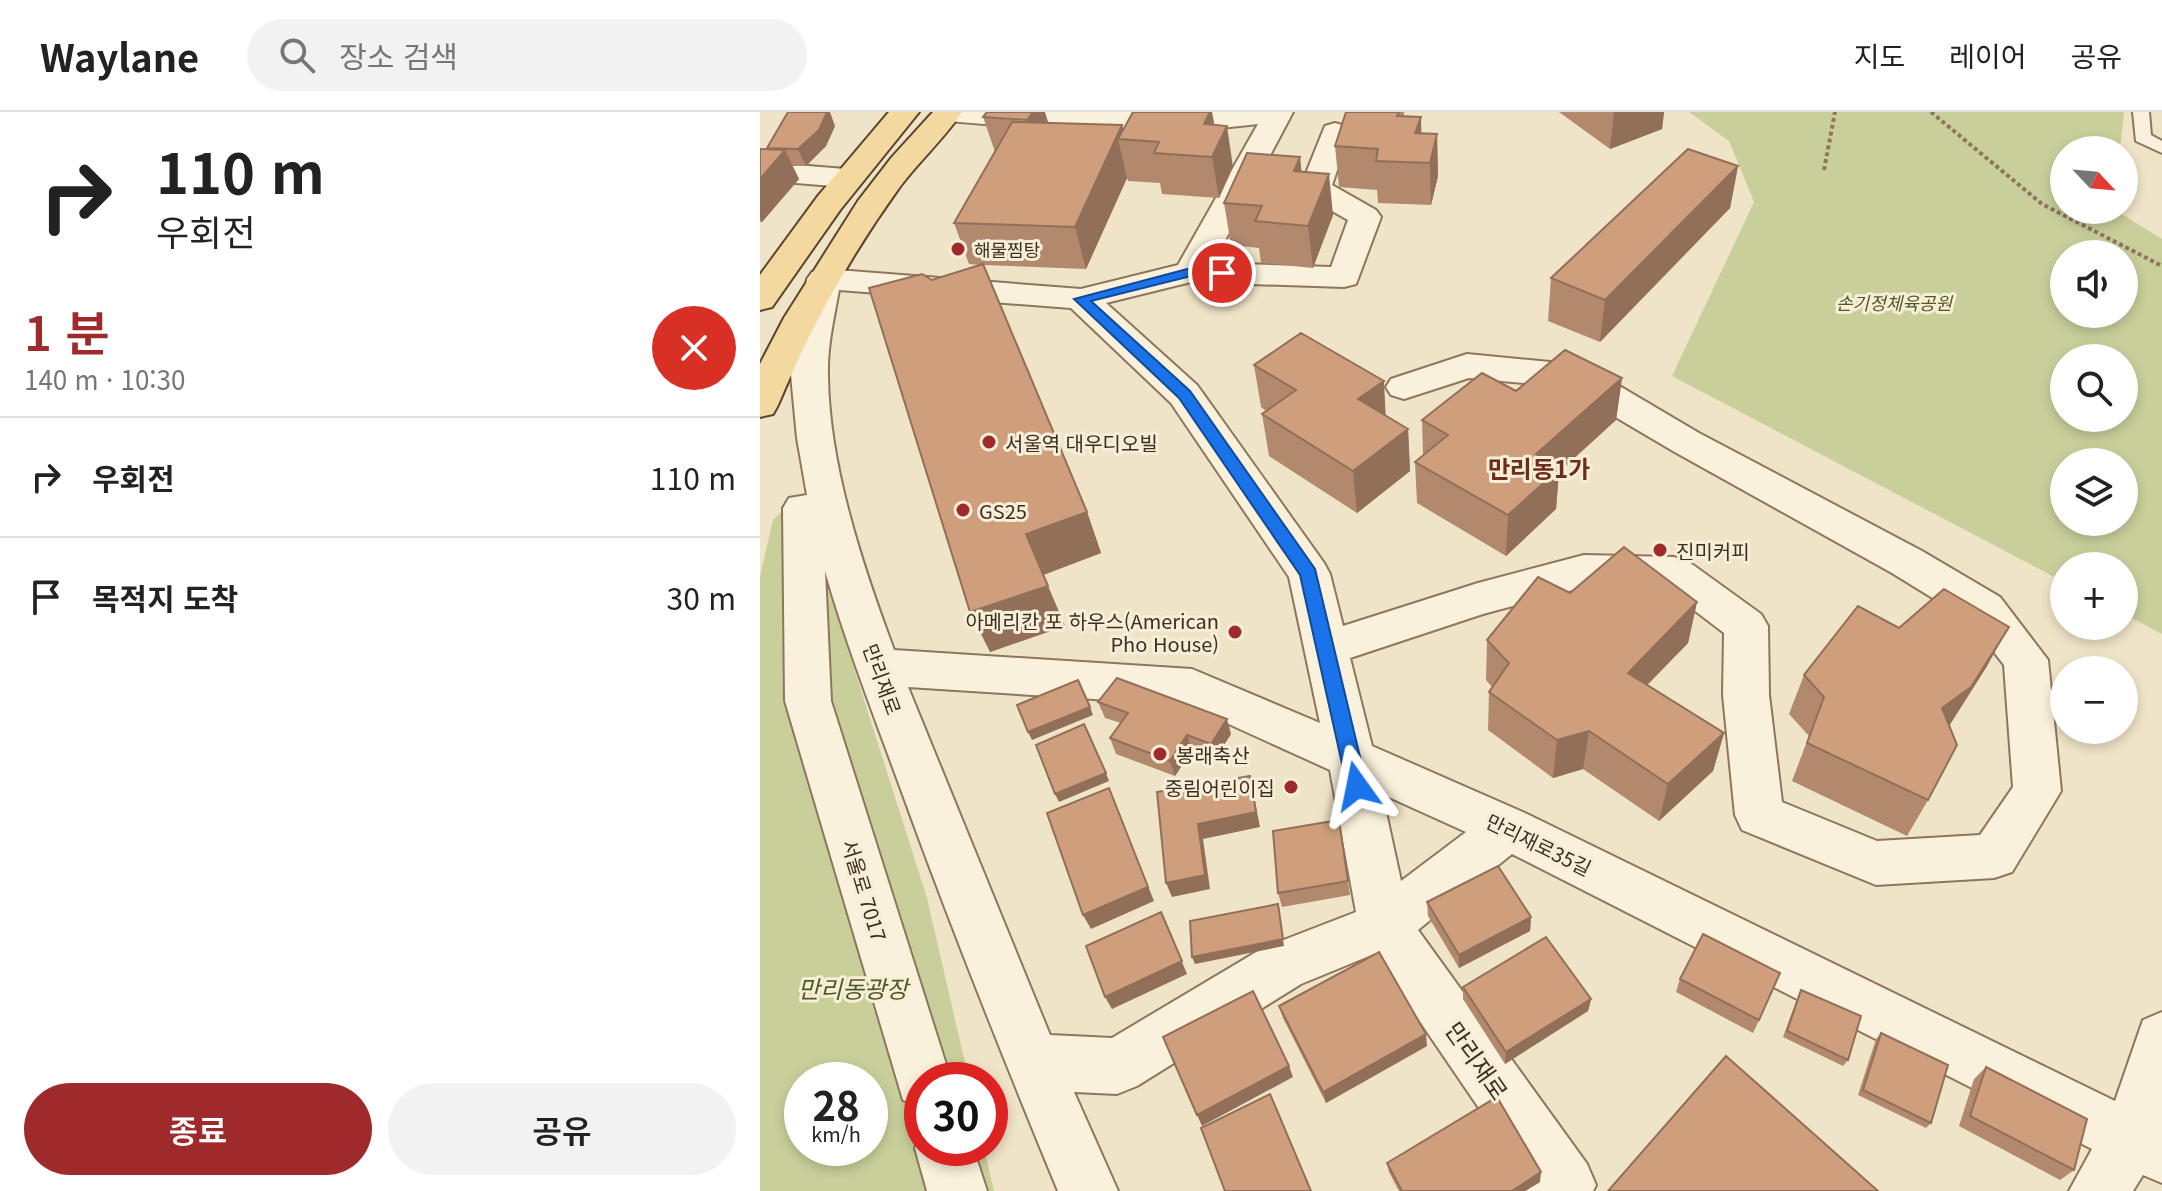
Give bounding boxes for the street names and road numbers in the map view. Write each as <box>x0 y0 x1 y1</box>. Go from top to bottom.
street label: 만리재로 <box>857 639 909 719</box>
street label: 만리재로35길 <box>1481 806 1597 882</box>
street label: 서울로 7017 <box>836 835 894 945</box>
street label: 만리재로 <box>1438 1014 1518 1106</box>

